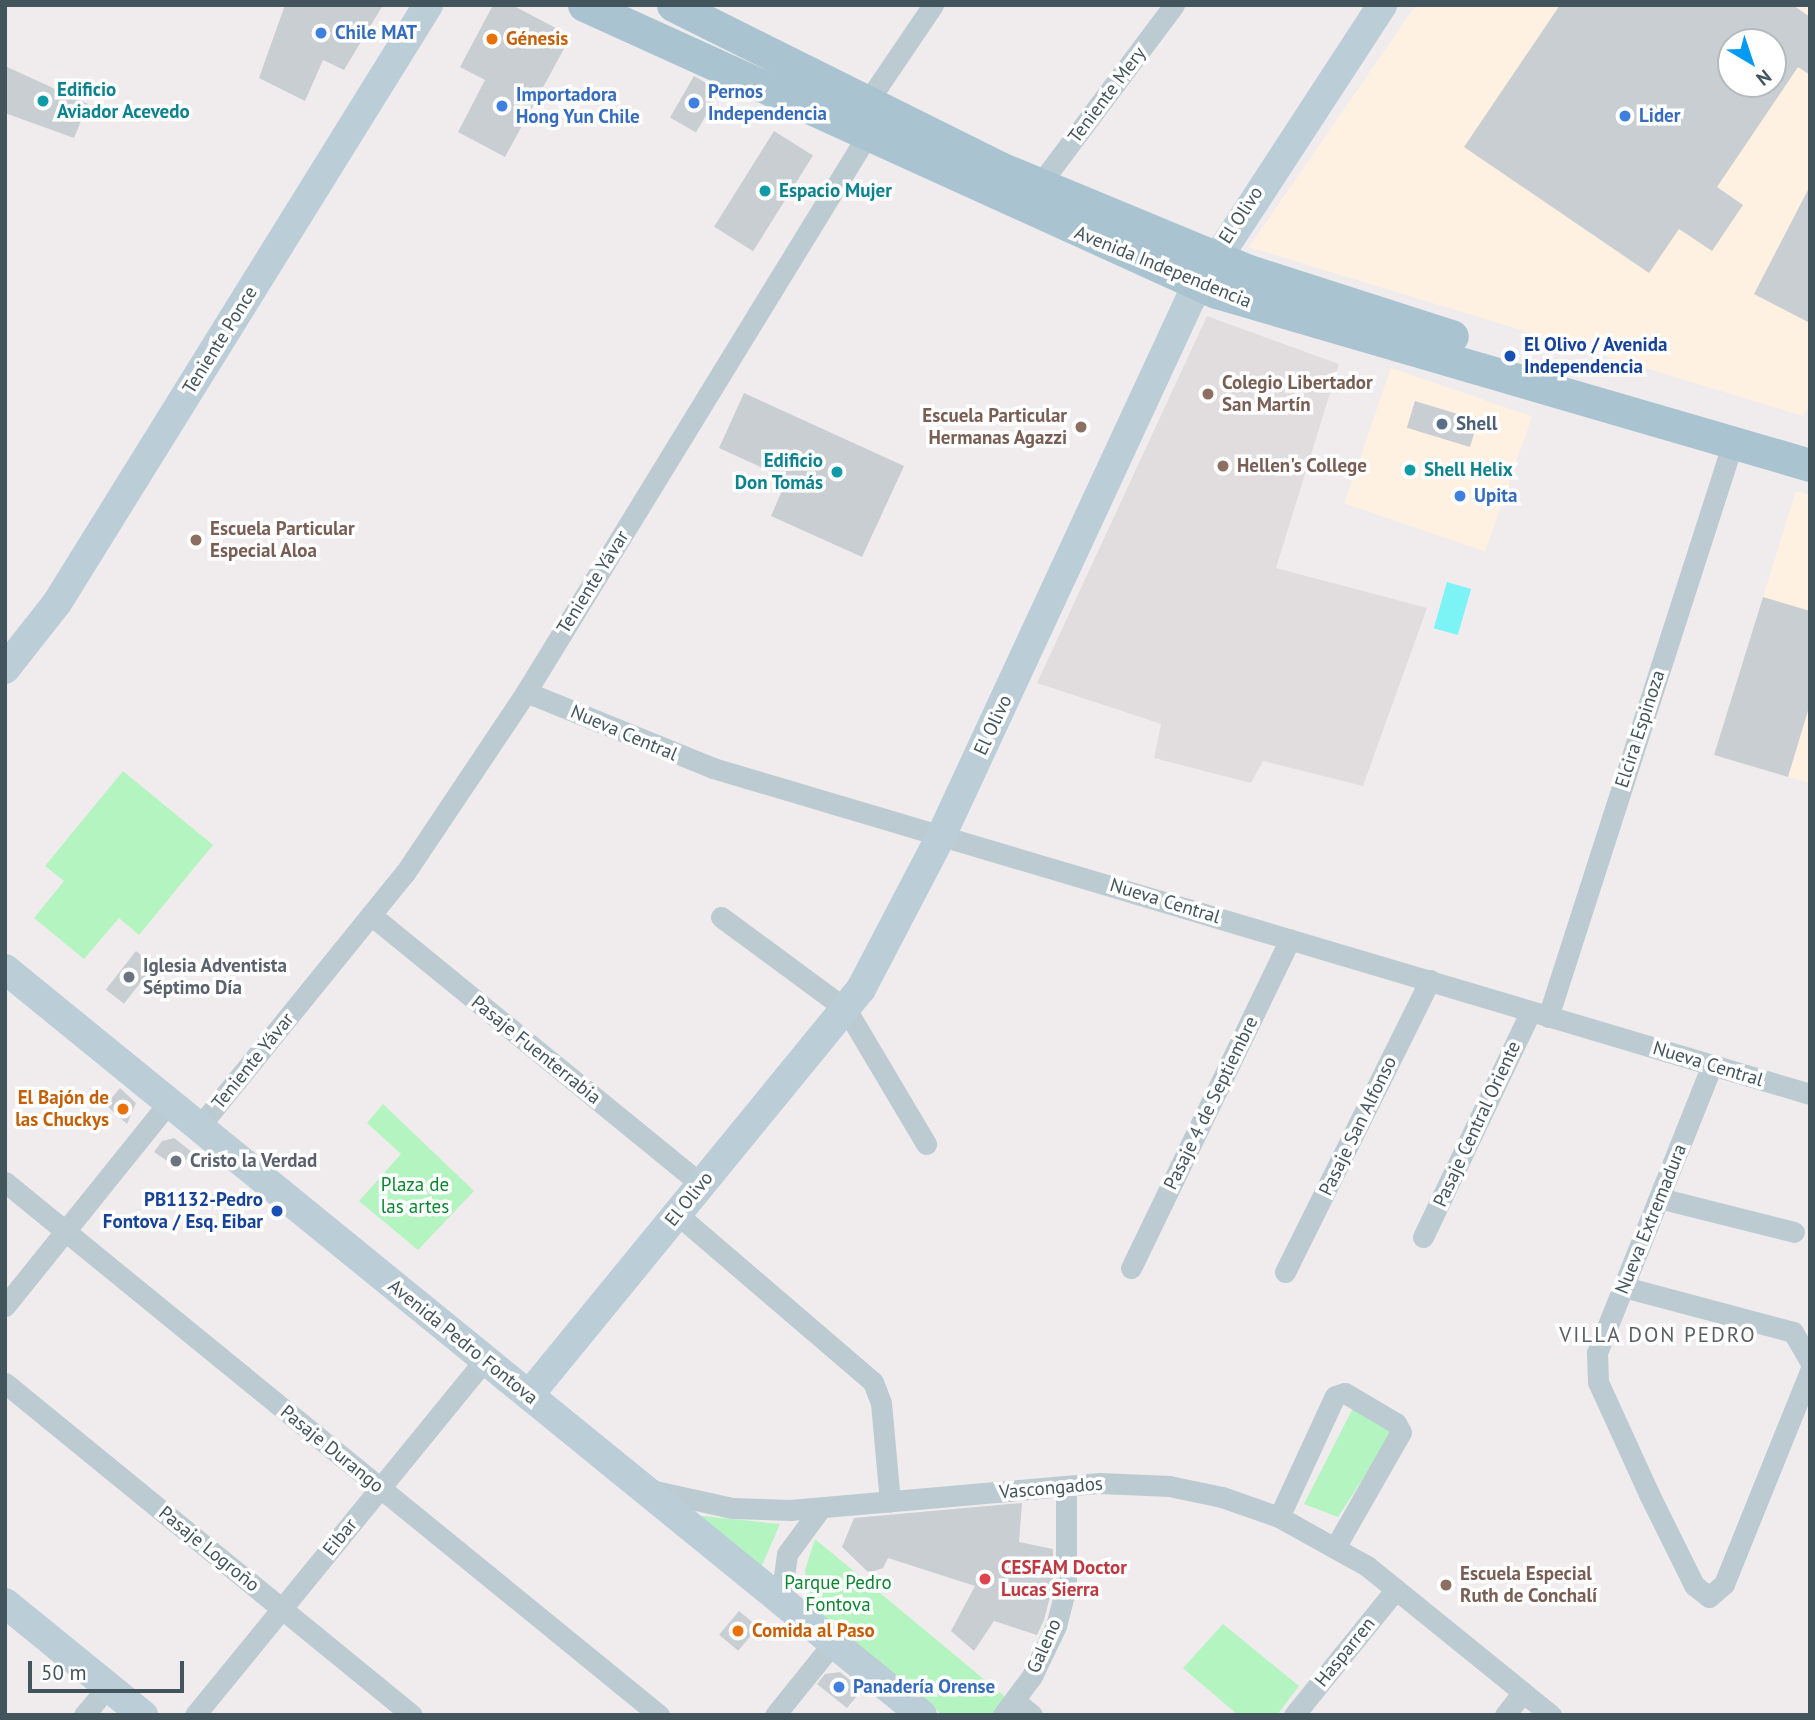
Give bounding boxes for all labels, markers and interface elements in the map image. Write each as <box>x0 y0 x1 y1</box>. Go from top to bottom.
place label: Chile MAT <box>335 22 417 44</box>
marker: Chile MAT <box>313 25 329 41</box>
place label: Génesis <box>506 28 568 50</box>
north arrow <box>1717 28 1787 98</box>
marker: Génesis <box>484 31 500 47</box>
street label: Teniente Mery <box>1064 43 1150 147</box>
text: N <box>1752 65 1776 91</box>
place label: Edificio Aviador Acevedo <box>57 79 190 123</box>
place label: Pernos Independencia <box>708 81 827 125</box>
place label: Importadora Hong Yun Chile <box>516 84 641 128</box>
marker: Edificio Aviador Acevedo <box>35 93 51 109</box>
marker: Pernos Independencia <box>686 95 702 111</box>
marker: Importadora Hong Yun Chile <box>494 98 510 114</box>
place label: Lider <box>1639 105 1680 127</box>
marker: Lider <box>1617 108 1633 124</box>
place label: Espacio Mujer <box>779 180 892 202</box>
street label: El Olivo <box>1214 182 1268 248</box>
marker: Espacio Mujer <box>757 183 773 199</box>
street label: Avenida Independencia <box>1071 221 1255 313</box>
street label: Teniente Ponce <box>178 282 262 398</box>
place label: El Olivo / Avenida Independencia <box>1524 334 1668 378</box>
marker: El Olivo / Avenida Independencia <box>1502 348 1518 364</box>
place label: Colegio Libertador San Martín <box>1222 372 1373 416</box>
marker: Colegio Libertador San Martín <box>1200 386 1216 402</box>
place label: Escuela Particular Hermanas Agazzi <box>922 405 1067 449</box>
place label: Shell <box>1456 413 1497 435</box>
marker: Shell <box>1434 416 1450 432</box>
marker: Escuela Particular Hermanas Agazzi <box>1073 419 1089 435</box>
place label: Edificio Don Tomás <box>734 450 823 494</box>
place label: Hellen's College <box>1237 455 1367 477</box>
marker: Hellen's College <box>1215 458 1231 474</box>
place label: Shell Helix <box>1424 459 1513 481</box>
marker: Shell Helix <box>1402 462 1418 478</box>
marker: Edificio Don Tomás <box>829 464 845 480</box>
place label: Upita <box>1474 485 1517 507</box>
marker: Upita <box>1452 488 1468 504</box>
place label: Escuela Particular Especial Aloa <box>210 518 355 562</box>
street label: Teniente Yávar <box>552 526 634 638</box>
marker: Escuela Particular Especial Aloa <box>188 532 204 548</box>
street label: Elcira Espinoza <box>1610 667 1670 791</box>
street label: El Olivo <box>969 691 1017 759</box>
street label: Nueva Central <box>567 700 681 766</box>
street label: Nueva Central <box>1107 873 1223 929</box>
place label: Iglesia Adventista Séptimo Día <box>143 955 288 999</box>
marker: Iglesia Adventista Séptimo Día <box>121 969 137 985</box>
street label: Pasaje Fuenterrabia <box>467 991 605 1109</box>
street label: Teniente Yávar <box>207 1008 299 1114</box>
street label: Pasaje 4 de Septiembre <box>1159 1013 1263 1193</box>
street label: Nueva Central <box>1650 1036 1766 1092</box>
street label: Pasaje Central Oriente <box>1429 1037 1525 1211</box>
street label: Pasaje San Alfonso <box>1314 1052 1402 1200</box>
place label: El Bajón de las Chuckys <box>15 1087 109 1131</box>
marker: El Bajón de las Chuckys <box>115 1101 131 1117</box>
street label: Nueva Extremadura <box>1611 1141 1691 1297</box>
place label: Cristo la Verdad <box>190 1150 318 1172</box>
marker: Cristo la Verdad <box>168 1153 184 1169</box>
street label: El Olivo <box>660 1167 718 1231</box>
park label: Plaza de las artes <box>381 1174 449 1218</box>
place label: PB1132-Pedro Fontova / Esq. Eibar <box>102 1189 263 1233</box>
marker: PB1132-Pedro Fontova / Esq. Eibar <box>269 1203 285 1219</box>
street label: Avenida Pedro Fontova <box>384 1275 542 1409</box>
district label: VILLA DON PEDRO <box>1561 1322 1755 1348</box>
street label: Pasaje Durango <box>276 1401 388 1497</box>
street label: Vascongados <box>998 1472 1104 1504</box>
street label: Pasaje Logroño <box>154 1501 264 1597</box>
street label: Eibar <box>318 1514 362 1560</box>
place label: CESFAM Doctor Lucas Sierra <box>1001 1557 1127 1601</box>
place label: Escuela Especial Ruth de Conchalí <box>1460 1563 1597 1607</box>
marker: CESFAM Doctor Lucas Sierra <box>975 1569 995 1589</box>
park label: Parque Pedro Fontova <box>784 1572 892 1616</box>
marker: Escuela Especial Ruth de Conchalí <box>1438 1577 1454 1593</box>
street label: Hasparren <box>1310 1613 1380 1691</box>
street label: Galeno <box>1022 1615 1066 1677</box>
place label: Comida al Paso <box>752 1620 875 1642</box>
marker: Comida al Paso <box>730 1623 746 1639</box>
scale bar <box>32 1646 187 1690</box>
text: 50 m <box>41 1659 87 1686</box>
place label: Panadería Orense <box>853 1676 995 1698</box>
marker: Panadería Orense <box>831 1679 847 1695</box>

